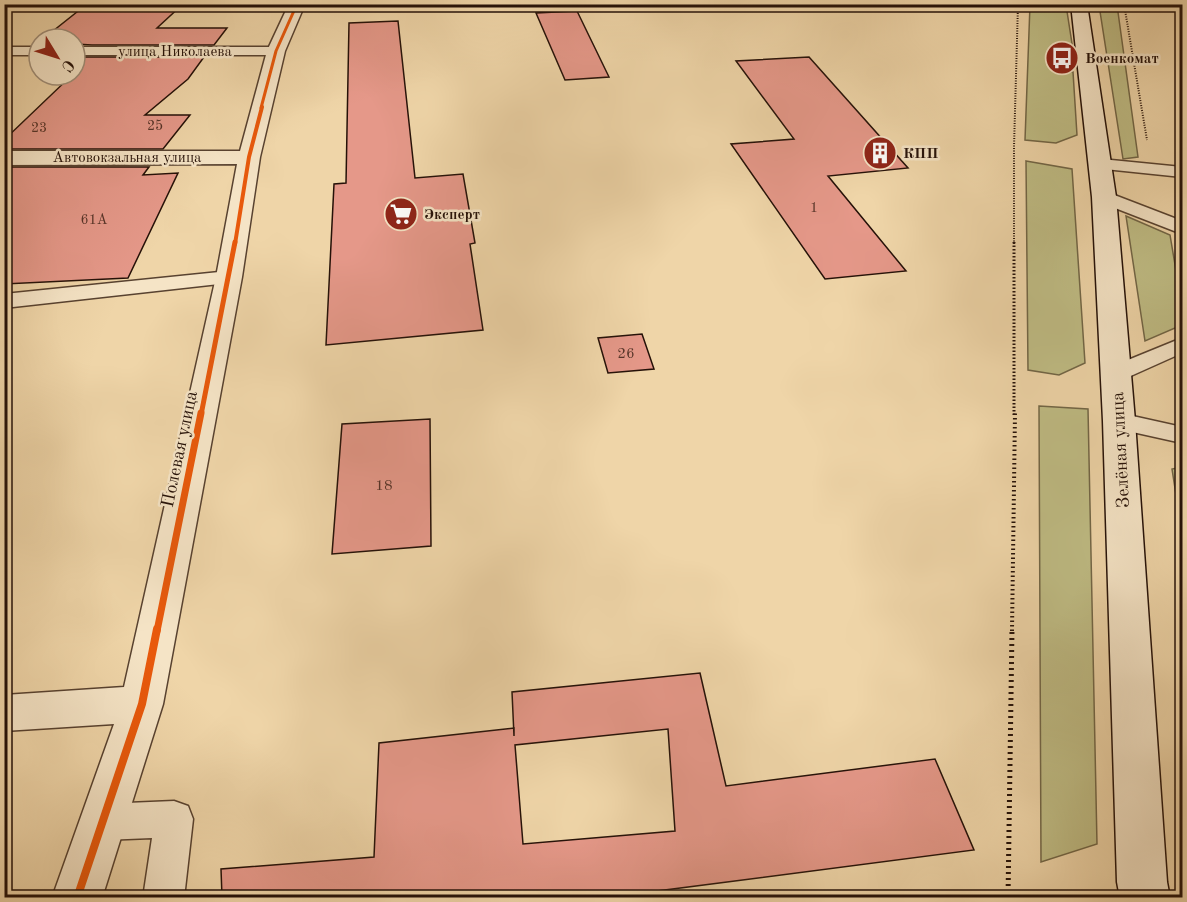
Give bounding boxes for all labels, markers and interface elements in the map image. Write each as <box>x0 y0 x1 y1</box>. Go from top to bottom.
north arrow <box>27 27 87 87</box>
bus stop icon: Военкомат <box>1044 40 1080 76</box>
street label: улица Николаева <box>118 45 233 60</box>
place label: Военкомат <box>1085 52 1159 67</box>
text: С <box>58 56 77 74</box>
house number: 25 <box>147 119 163 133</box>
house number: 23 <box>31 121 47 135</box>
building icon: КПП <box>862 135 898 171</box>
place label: КПП <box>903 147 938 162</box>
street label: Автовокзальная улица <box>52 151 202 166</box>
supermarket icon: Эксперт <box>383 196 419 232</box>
house number: 1 <box>810 201 818 215</box>
place label: Эксперт <box>424 208 480 223</box>
house number: 61А <box>81 213 108 227</box>
house number: 26 <box>617 347 635 362</box>
street label: Полевая улица <box>159 389 201 509</box>
street label: Зелёная улица <box>1109 391 1133 508</box>
house number: 18 <box>375 479 393 494</box>

